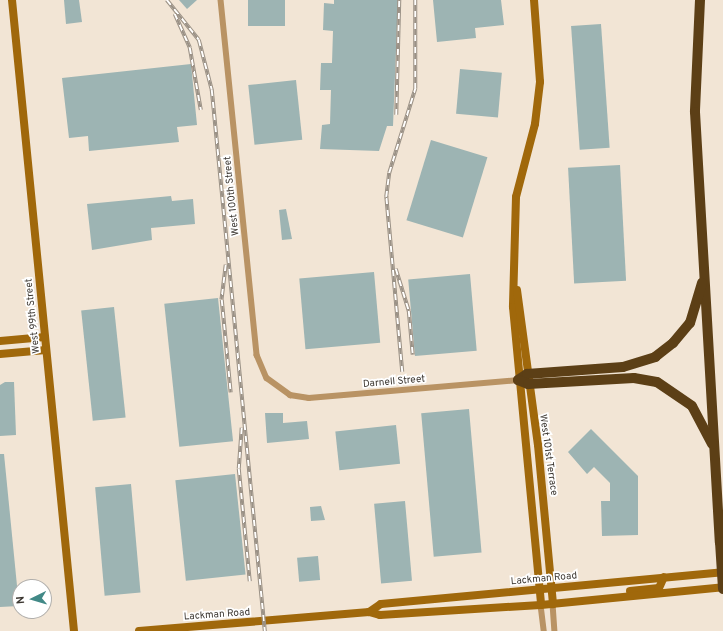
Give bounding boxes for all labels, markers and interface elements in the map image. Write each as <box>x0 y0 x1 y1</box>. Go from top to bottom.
street label: West 100th Street <box>222 156 242 236</box>
street label: West 99th Street <box>23 278 43 354</box>
street label: Darnell Street <box>363 373 425 391</box>
street label: West 101st Terrace <box>536 413 560 497</box>
street label: Lackman Road <box>510 570 578 588</box>
north arrow <box>12 579 52 619</box>
text: N <box>14 595 28 605</box>
street label: Lackman Road <box>183 607 251 623</box>

